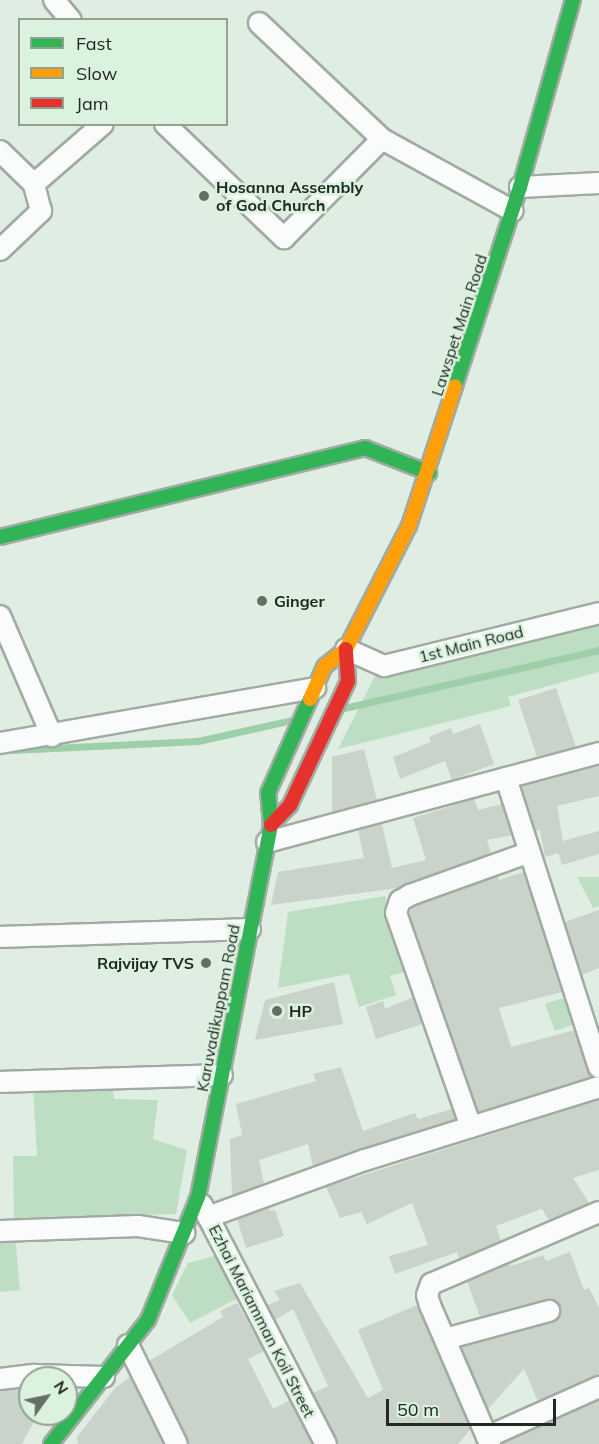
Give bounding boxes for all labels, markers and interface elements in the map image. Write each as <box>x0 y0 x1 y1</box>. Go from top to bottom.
legend <box>18 18 228 126</box>
text: Fast <box>76 32 112 55</box>
text: Slow <box>76 62 117 85</box>
text: Jam <box>76 92 109 115</box>
place label: Hosanna Assembly of God Church <box>216 177 363 215</box>
marker: Hosanna Assembly of God Church <box>197 189 211 203</box>
street label: Lawspet Main Road <box>427 252 491 398</box>
place label: Ginger <box>274 591 325 611</box>
marker: Ginger <box>255 594 269 608</box>
street label: 1st Main Road <box>417 622 525 666</box>
street label: Karuvadikuppam Road <box>192 923 244 1093</box>
place label: Rajvijay TVS <box>97 953 194 973</box>
marker: Rajvijay TVS <box>199 956 213 970</box>
place label: HP <box>289 1001 312 1021</box>
marker: HP <box>270 1004 284 1018</box>
street label: Ezhai Mariamman Koil Street <box>205 1221 319 1421</box>
north arrow <box>18 1366 78 1426</box>
text: N <box>50 1377 73 1398</box>
scale bar <box>389 1387 558 1425</box>
text: 50 m <box>397 1398 439 1421</box>

